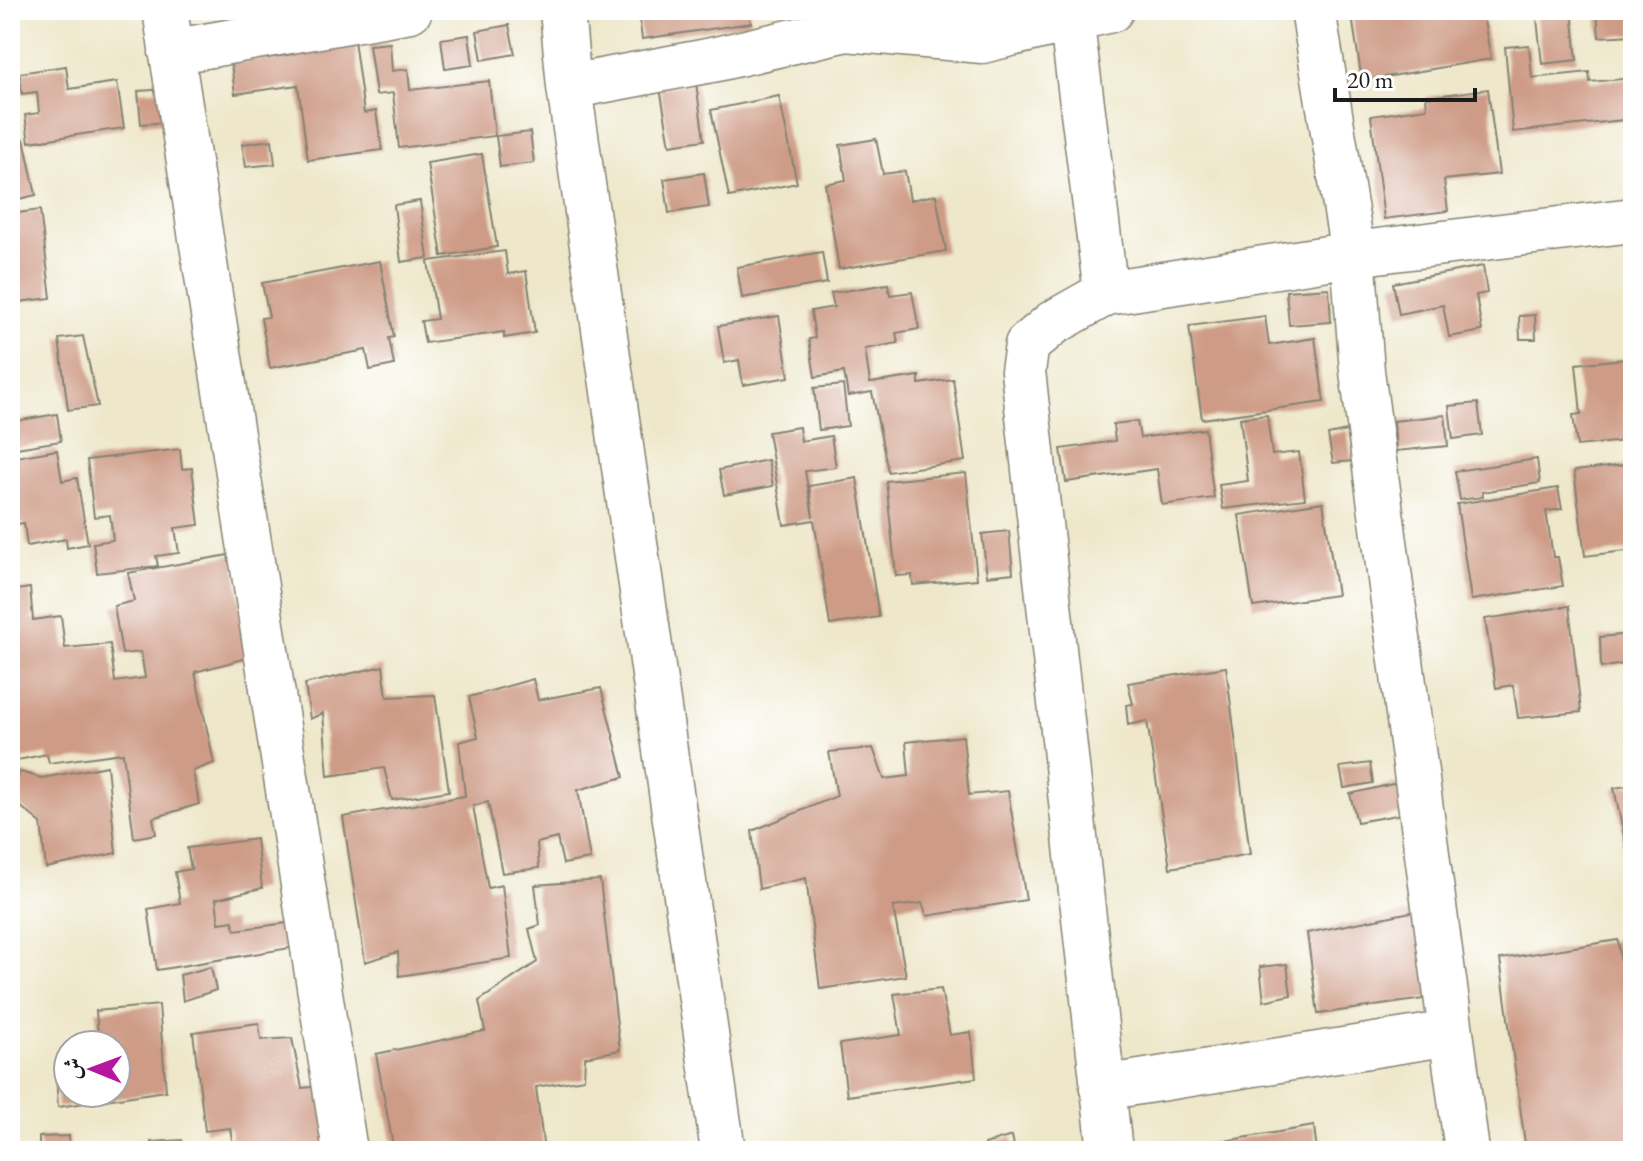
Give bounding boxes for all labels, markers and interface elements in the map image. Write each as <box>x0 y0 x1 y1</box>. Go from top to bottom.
scale bar <box>1335 52 1475 102</box>
text: 20 m <box>1347 64 1394 95</box>
north arrow <box>52 1029 132 1109</box>
text: ش <box>58 1057 87 1080</box>

